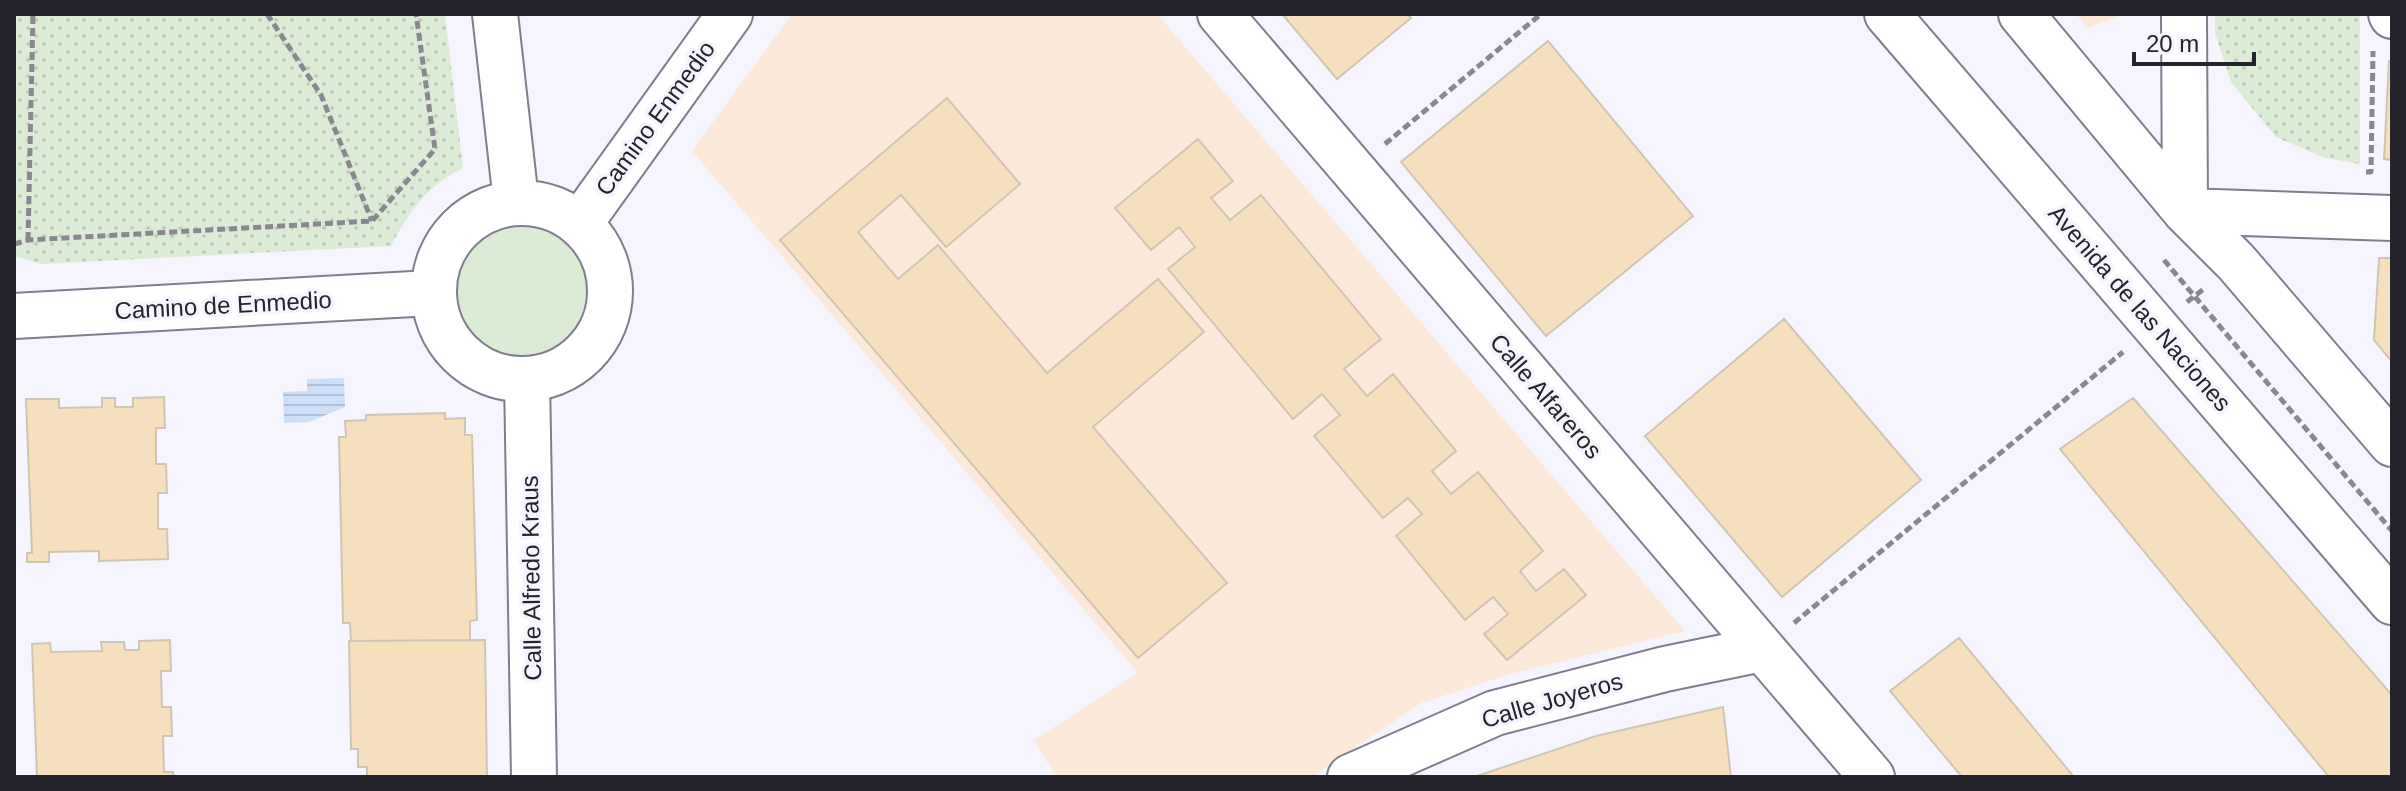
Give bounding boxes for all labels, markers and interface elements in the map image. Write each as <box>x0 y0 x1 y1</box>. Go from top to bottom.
scale bar <box>2134 16 2254 66</box>
text: 20 m <box>2146 30 2199 57</box>
street label: Camino Enmedio <box>590 36 720 200</box>
street label: Avenida de las Naciones <box>2043 200 2237 416</box>
street label: Camino de Enmedio <box>114 286 332 324</box>
street label: Calle Alfareros <box>1485 328 1607 464</box>
street label: Calle Alfredo Kraus <box>516 475 546 681</box>
street label: Calle Joyeros <box>1478 667 1626 733</box>

